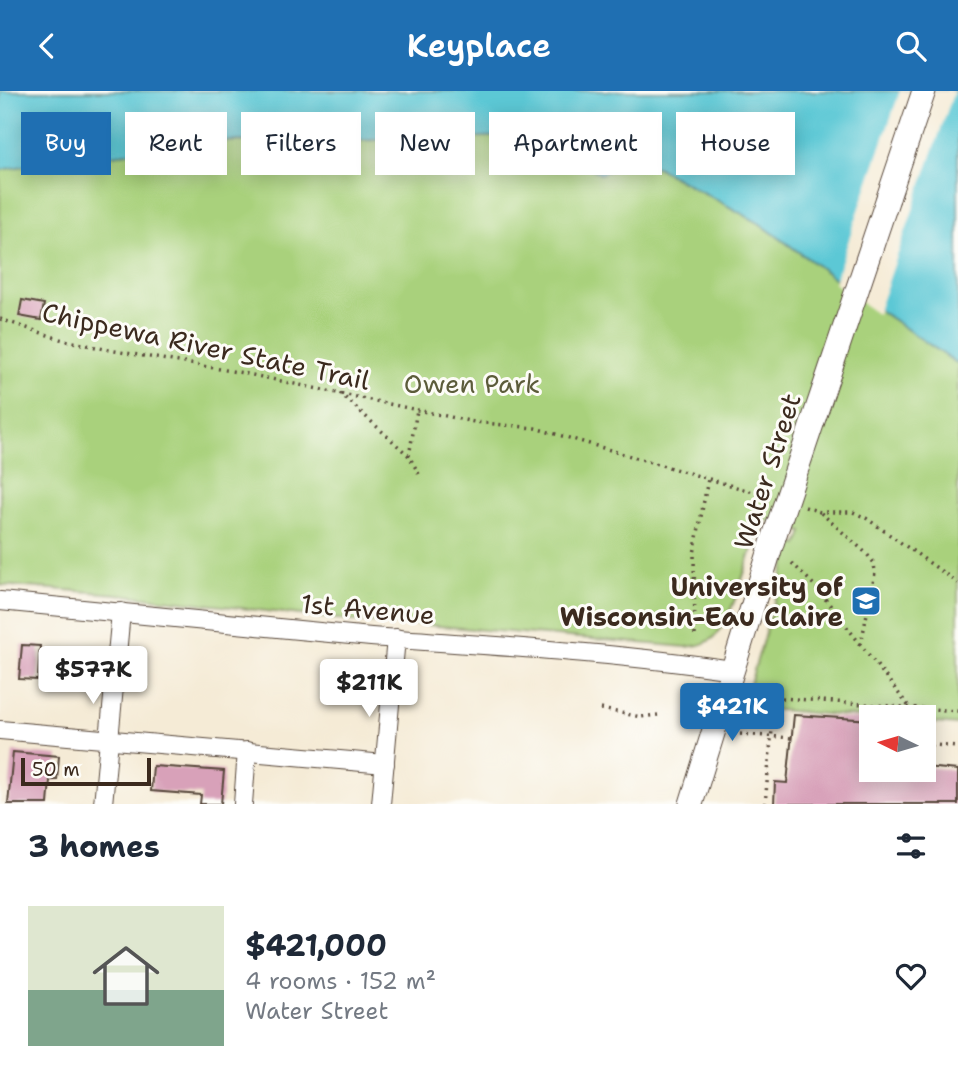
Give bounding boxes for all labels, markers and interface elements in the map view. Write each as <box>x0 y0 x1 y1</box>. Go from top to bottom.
text: Keyplace <box>407 24 551 67</box>
icon: back <box>28 27 66 65</box>
icon: search <box>892 27 930 65</box>
chip: Buy <box>21 112 111 175</box>
chip: Rent <box>125 112 227 175</box>
chip: Filters <box>241 112 361 175</box>
chip: New <box>375 112 475 175</box>
chip: Apartment <box>489 112 662 175</box>
chip: House <box>676 112 795 175</box>
street label: Chippewa River State Trail <box>39 294 373 398</box>
park label: Owen Park <box>404 366 540 401</box>
street label: Water Street <box>725 388 809 554</box>
place label: University of Wisconsin-Eau Claire <box>560 569 844 634</box>
school or university icon: University of Wisconsin-Eau Claire <box>849 584 883 618</box>
street label: 1st Avenue <box>300 586 436 632</box>
pin: $577K <box>44 647 142 706</box>
text: $577K <box>54 654 132 684</box>
pin: $211K <box>320 659 418 719</box>
text: $211K <box>336 667 402 697</box>
pin: $421K <box>683 683 781 743</box>
text: $421K <box>696 691 768 721</box>
north arrow <box>859 705 936 782</box>
map controls <box>859 705 936 782</box>
scale bar <box>21 755 150 787</box>
text: 50 m <box>32 757 80 782</box>
text: 3 homes <box>28 826 160 867</box>
icon: filters <box>892 827 930 865</box>
text: $421,000 <box>245 925 387 966</box>
icon: home <box>84 934 168 1018</box>
icon: heart <box>892 957 930 995</box>
text: 4 rooms · 152 m² <box>245 966 436 996</box>
text: Water Street <box>245 996 388 1026</box>

